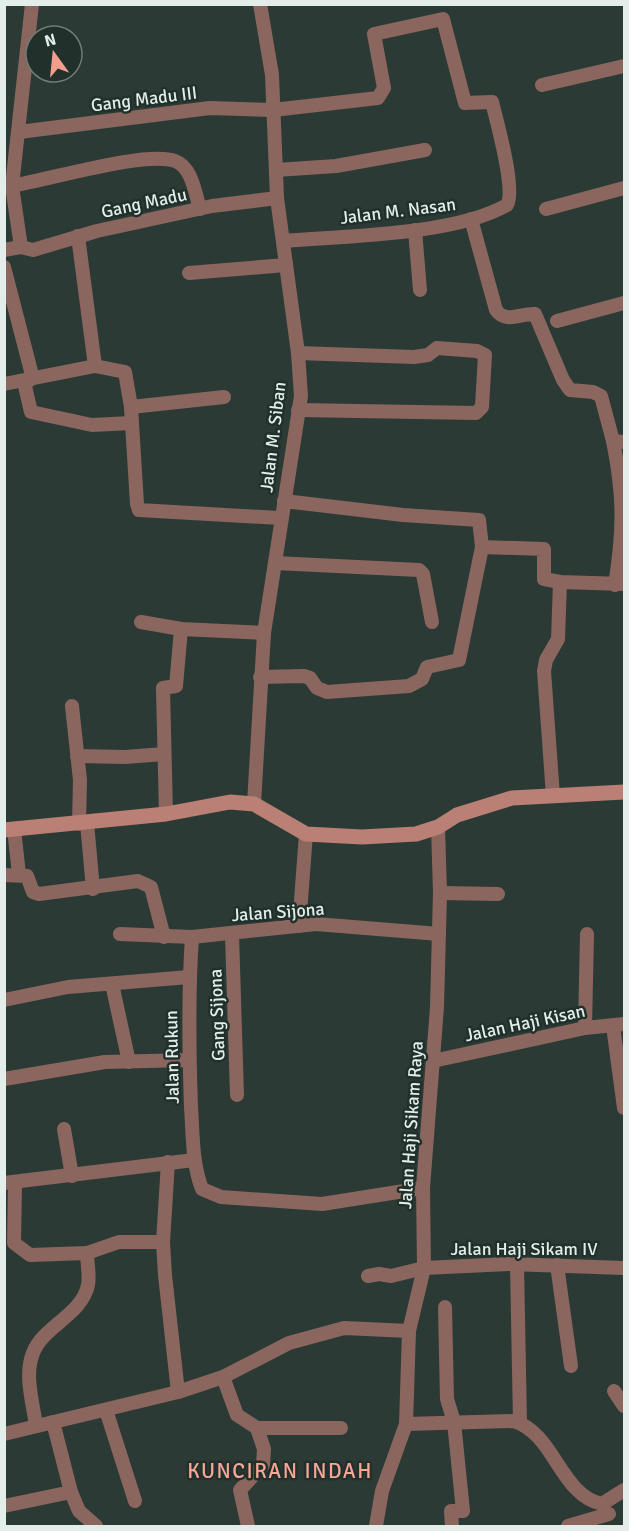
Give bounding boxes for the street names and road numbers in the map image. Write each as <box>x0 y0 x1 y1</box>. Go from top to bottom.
street label: Gang Madu III <box>90 82 198 116</box>
street label: Gang Madu <box>99 183 189 223</box>
street label: Jalan M. Nasan <box>339 193 457 229</box>
street label: Jalan M. Siban <box>255 380 291 494</box>
street label: Jalan Sijona <box>231 898 325 926</box>
street label: Gang Sijona <box>204 969 230 1061</box>
street label: Jalan Haji Kisan <box>463 1000 587 1046</box>
street label: Jalan Rukun <box>160 1010 184 1104</box>
street label: Jalan Haji Sikam Raya <box>394 1040 428 1210</box>
street label: Jalan Haji Sikam IV <box>450 1238 598 1260</box>

